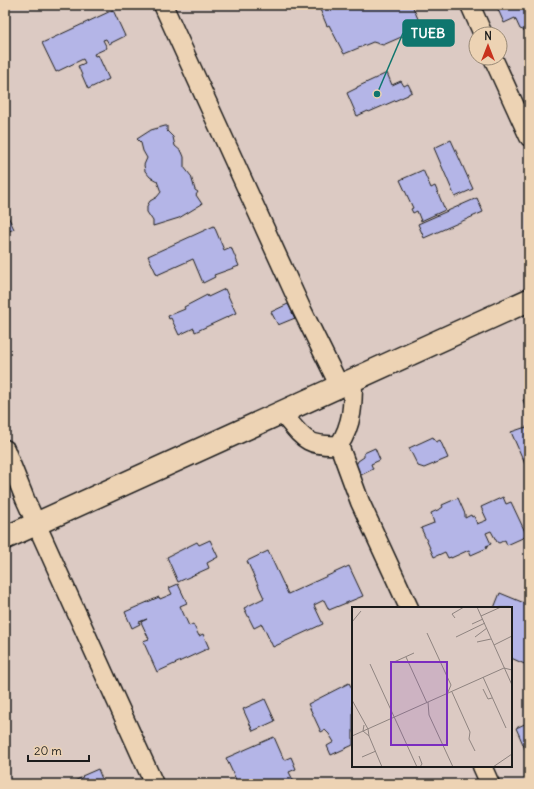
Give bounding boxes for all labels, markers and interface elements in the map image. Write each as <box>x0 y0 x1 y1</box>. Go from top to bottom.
callout: TUEB <box>403 20 454 46</box>
text: TUEB <box>411 24 445 42</box>
north arrow <box>468 26 508 66</box>
text: N <box>484 29 492 43</box>
inset map <box>352 607 512 767</box>
scale bar <box>28 737 89 763</box>
text: 20 m <box>34 743 62 758</box>

